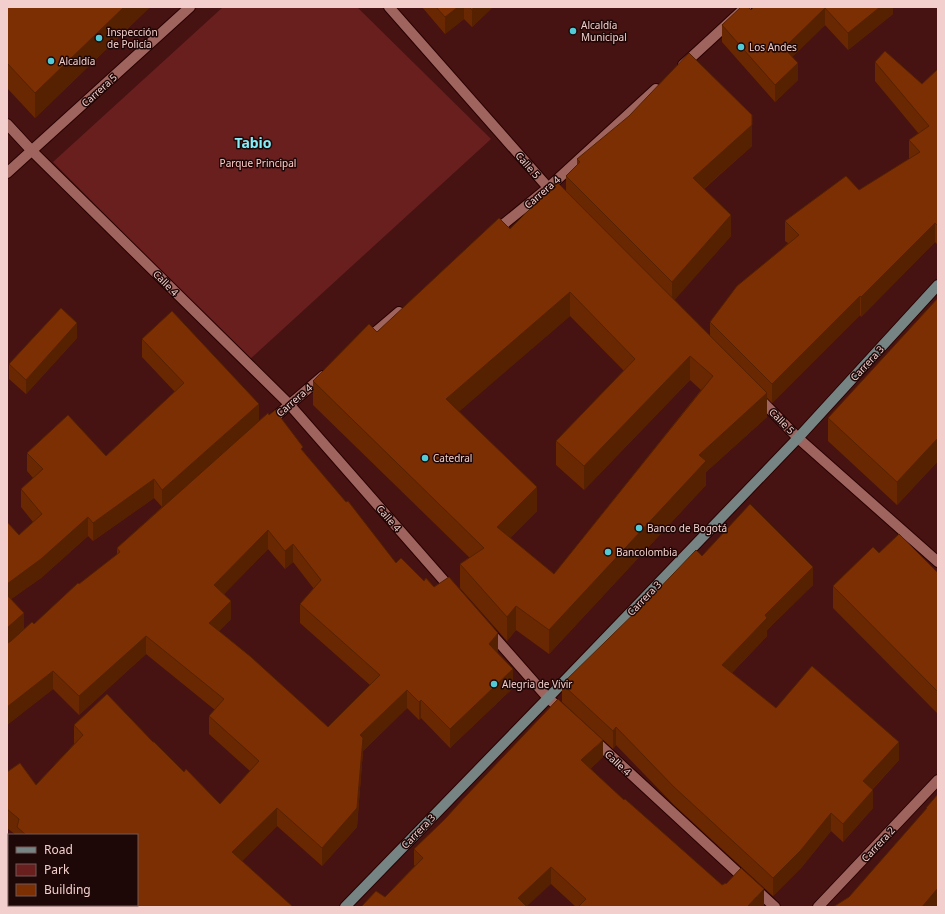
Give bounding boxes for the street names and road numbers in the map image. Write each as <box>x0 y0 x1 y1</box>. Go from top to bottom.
street label: Carrera 5 <box>78 70 120 110</box>
street label: Calle 5 <box>513 149 544 182</box>
street label: Carrera 4 <box>521 172 563 212</box>
street label: Calle 4 <box>150 267 182 299</box>
street label: Carrera 3 <box>847 342 887 384</box>
street label: Carrera 4 <box>273 380 315 420</box>
street label: Calle 5 <box>766 405 798 437</box>
street label: Calle 4 <box>374 502 405 535</box>
street label: Carrera 3 <box>624 577 664 619</box>
street label: Calle 4 <box>602 747 634 779</box>
street label: Carrera 3 <box>398 810 438 852</box>
street label: Carrera 2 <box>858 823 898 865</box>

